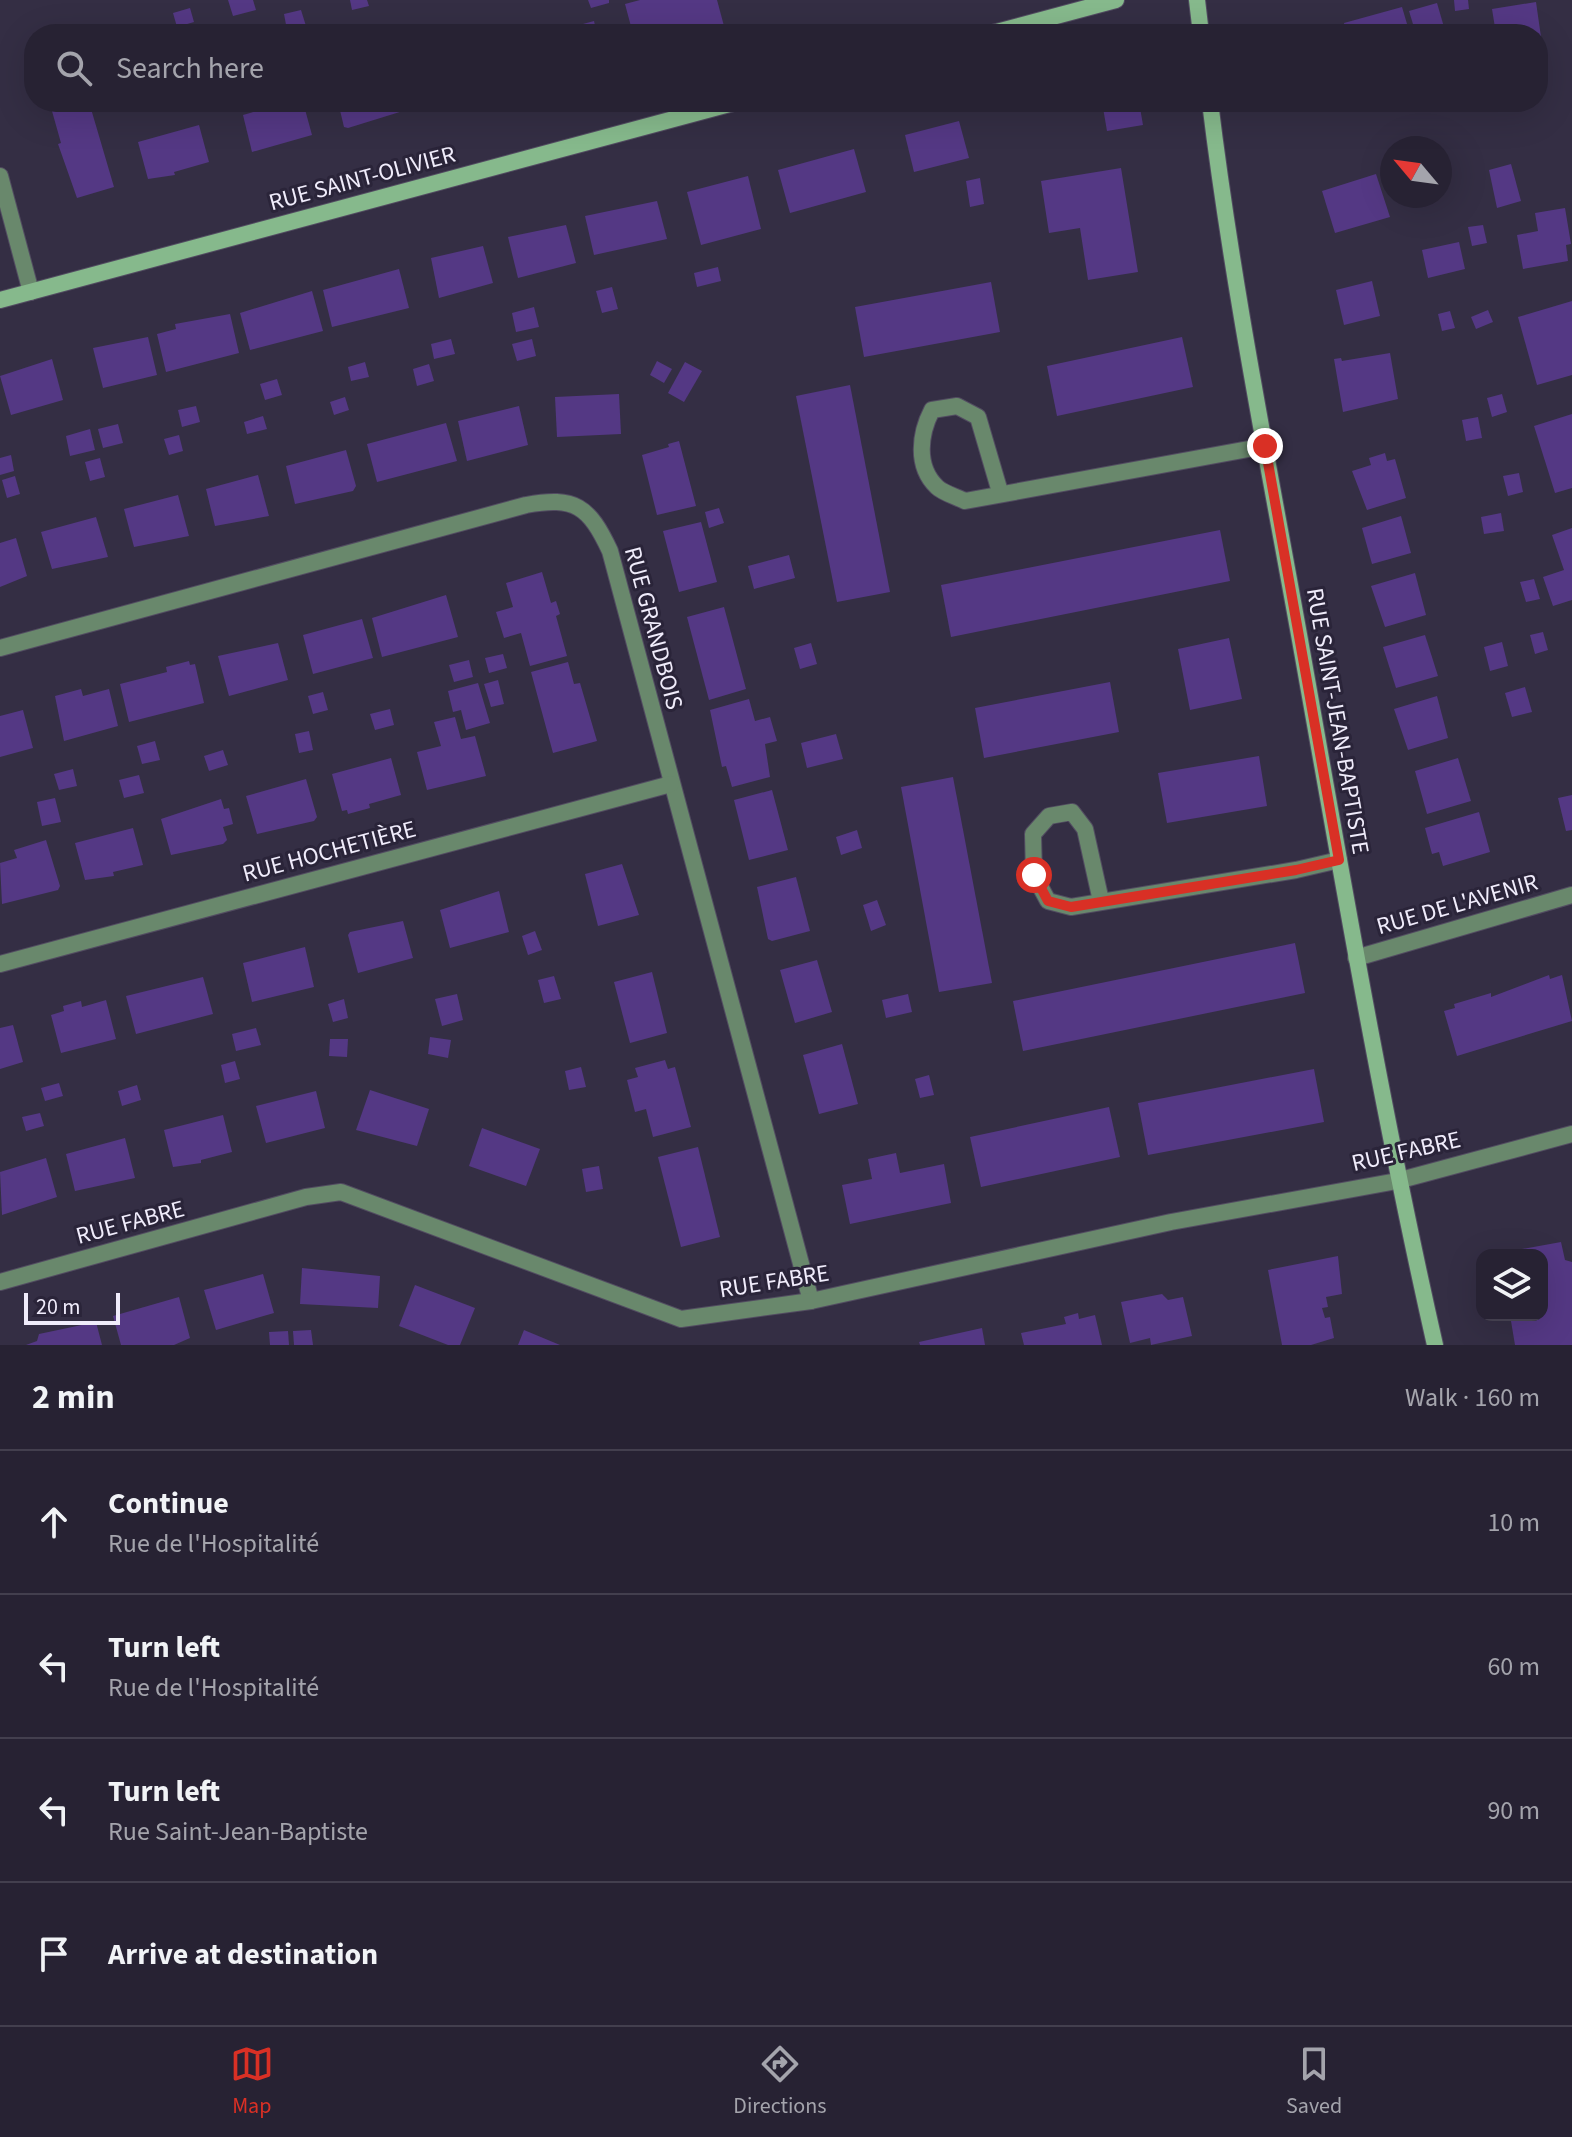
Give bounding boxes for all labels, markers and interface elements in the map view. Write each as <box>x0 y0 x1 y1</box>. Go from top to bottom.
search box <box>24 24 1548 112</box>
icon: search <box>52 46 96 90</box>
text: Search here <box>116 47 264 90</box>
north arrow <box>1380 136 1452 208</box>
street label: RUE SAINT-OLIVIER <box>265 137 460 220</box>
route end <box>1247 428 1283 464</box>
street label: RUE GRANDBOIS <box>615 543 692 714</box>
street label: RUE SAINT-JEAN-BAPTISTE <box>1297 585 1378 857</box>
street label: RUE HOCHETIÈRE <box>238 812 420 891</box>
route start <box>1016 857 1052 893</box>
street label: RUE DE L'AVENIR <box>1372 865 1542 944</box>
street label: RUE FABRE <box>1348 1122 1464 1181</box>
street label: RUE FABRE <box>72 1191 188 1254</box>
map controls <box>1476 1249 1548 1321</box>
button: layers <box>1476 1249 1548 1321</box>
street label: RUE FABRE <box>717 1256 832 1307</box>
scale bar <box>24 1289 120 1325</box>
text: 20 m <box>36 1291 81 1323</box>
text: 2 min <box>32 1373 115 1422</box>
text: Walk · 160 m <box>1405 1379 1540 1416</box>
text: Continue <box>108 1482 229 1525</box>
icon: ahead <box>32 1500 76 1544</box>
text: 10 m <box>1487 1504 1540 1541</box>
text: Rue de l'Hospitalité <box>108 1525 319 1562</box>
text: Turn left <box>108 1626 220 1669</box>
icon: left <box>32 1644 76 1688</box>
text: 60 m <box>1487 1648 1540 1685</box>
text: Rue de l'Hospitalité <box>108 1669 319 1706</box>
text: Turn left <box>108 1770 220 1813</box>
icon: left <box>32 1788 76 1832</box>
text: 90 m <box>1487 1792 1540 1829</box>
text: Rue Saint-Jean-Baptiste <box>108 1813 368 1850</box>
icon: arrive <box>32 1932 76 1976</box>
text: Arrive at destination <box>108 1933 378 1976</box>
tab: Map <box>230 2042 274 2122</box>
tab: Directions <box>733 2042 826 2122</box>
tab: Saved <box>1286 2042 1342 2122</box>

